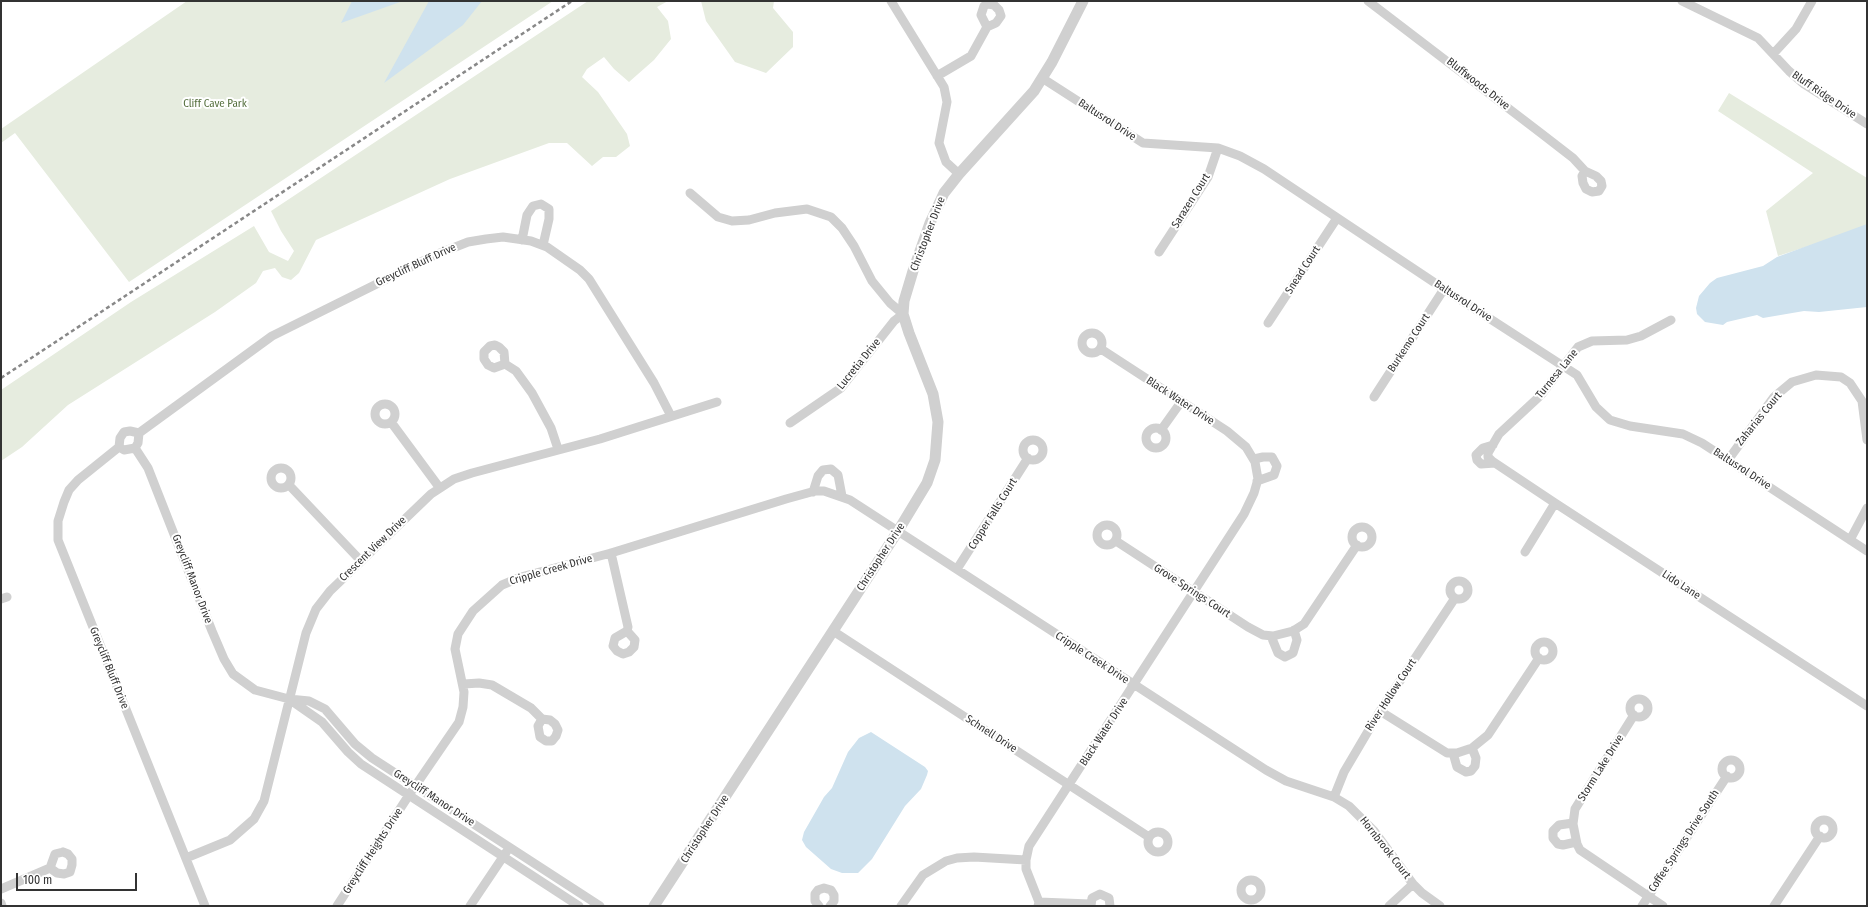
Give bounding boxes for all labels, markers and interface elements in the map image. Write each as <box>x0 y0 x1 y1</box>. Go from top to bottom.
street label: Bluffwoods Drive <box>1444 55 1512 113</box>
street label: Bluff Ridge Drive <box>1789 69 1859 121</box>
street label: Baltusrol Drive <box>1076 96 1138 144</box>
park label: Cliff Cave Park <box>183 97 247 111</box>
street label: Sarazen Court <box>1169 171 1213 231</box>
street label: Christopher Drive <box>908 195 948 273</box>
street label: Greycliff Bluff Drive <box>374 241 458 289</box>
street label: Snead Court <box>1283 243 1323 297</box>
street label: Baltusrol Drive <box>1432 277 1494 325</box>
street label: Burkemo Court <box>1385 311 1433 375</box>
street label: Lucretia Drive <box>834 336 884 392</box>
street label: Turnesa Lane <box>1533 347 1581 401</box>
street label: Black Water Drive <box>1143 374 1217 428</box>
street label: Zaharias Court <box>1733 390 1785 448</box>
street label: Baltusrol Drive <box>1711 445 1773 493</box>
street label: Copper Falls Court <box>966 476 1020 552</box>
street label: Crescent View Drive <box>337 514 409 584</box>
street label: Christopher Drive <box>854 520 908 594</box>
street label: Greycliff Manor Drive <box>169 533 215 625</box>
street label: Cripple Creek Drive <box>508 552 594 588</box>
street label: Grove Springs Court <box>1151 561 1233 621</box>
street label: Lido Lane <box>1659 568 1703 602</box>
street label: Greycliff Bluff Drive <box>87 625 131 711</box>
street label: Cripple Creek Drive <box>1053 629 1131 687</box>
street label: River Hollow Court <box>1363 656 1419 734</box>
street label: Black Water Drive <box>1077 695 1131 769</box>
street label: Schnell Drive <box>963 712 1019 756</box>
street label: Storm Lake Drive <box>1575 732 1627 804</box>
street label: Greycliff Manor Drive <box>391 767 477 829</box>
street label: Coffee Springs Drive South <box>1646 787 1722 895</box>
street label: Christopher Drive <box>678 792 732 866</box>
street label: Greycliff Heights Drive <box>340 806 406 896</box>
street label: Hornbrook Court <box>1357 814 1413 882</box>
scale bar <box>18 865 139 891</box>
text: 100 m <box>23 873 52 887</box>

